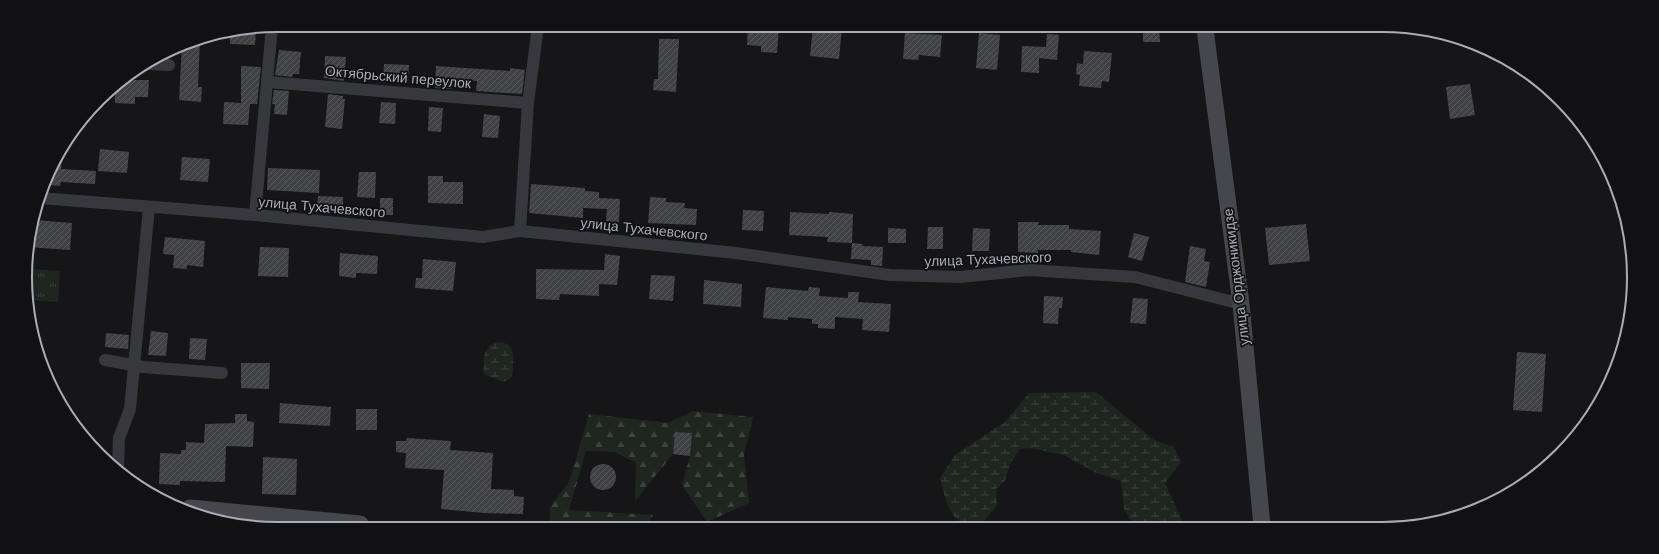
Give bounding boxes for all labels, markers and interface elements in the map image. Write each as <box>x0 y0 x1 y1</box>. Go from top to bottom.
street label: Октябрьский переулок <box>324 63 473 91</box>
street label: улица Тухачевского <box>258 193 386 221</box>
street label: улица Орджоникидзе <box>1220 207 1252 346</box>
street label: улица Тухачевского <box>580 214 708 244</box>
street label: улица Тухачевского <box>924 249 1052 269</box>

